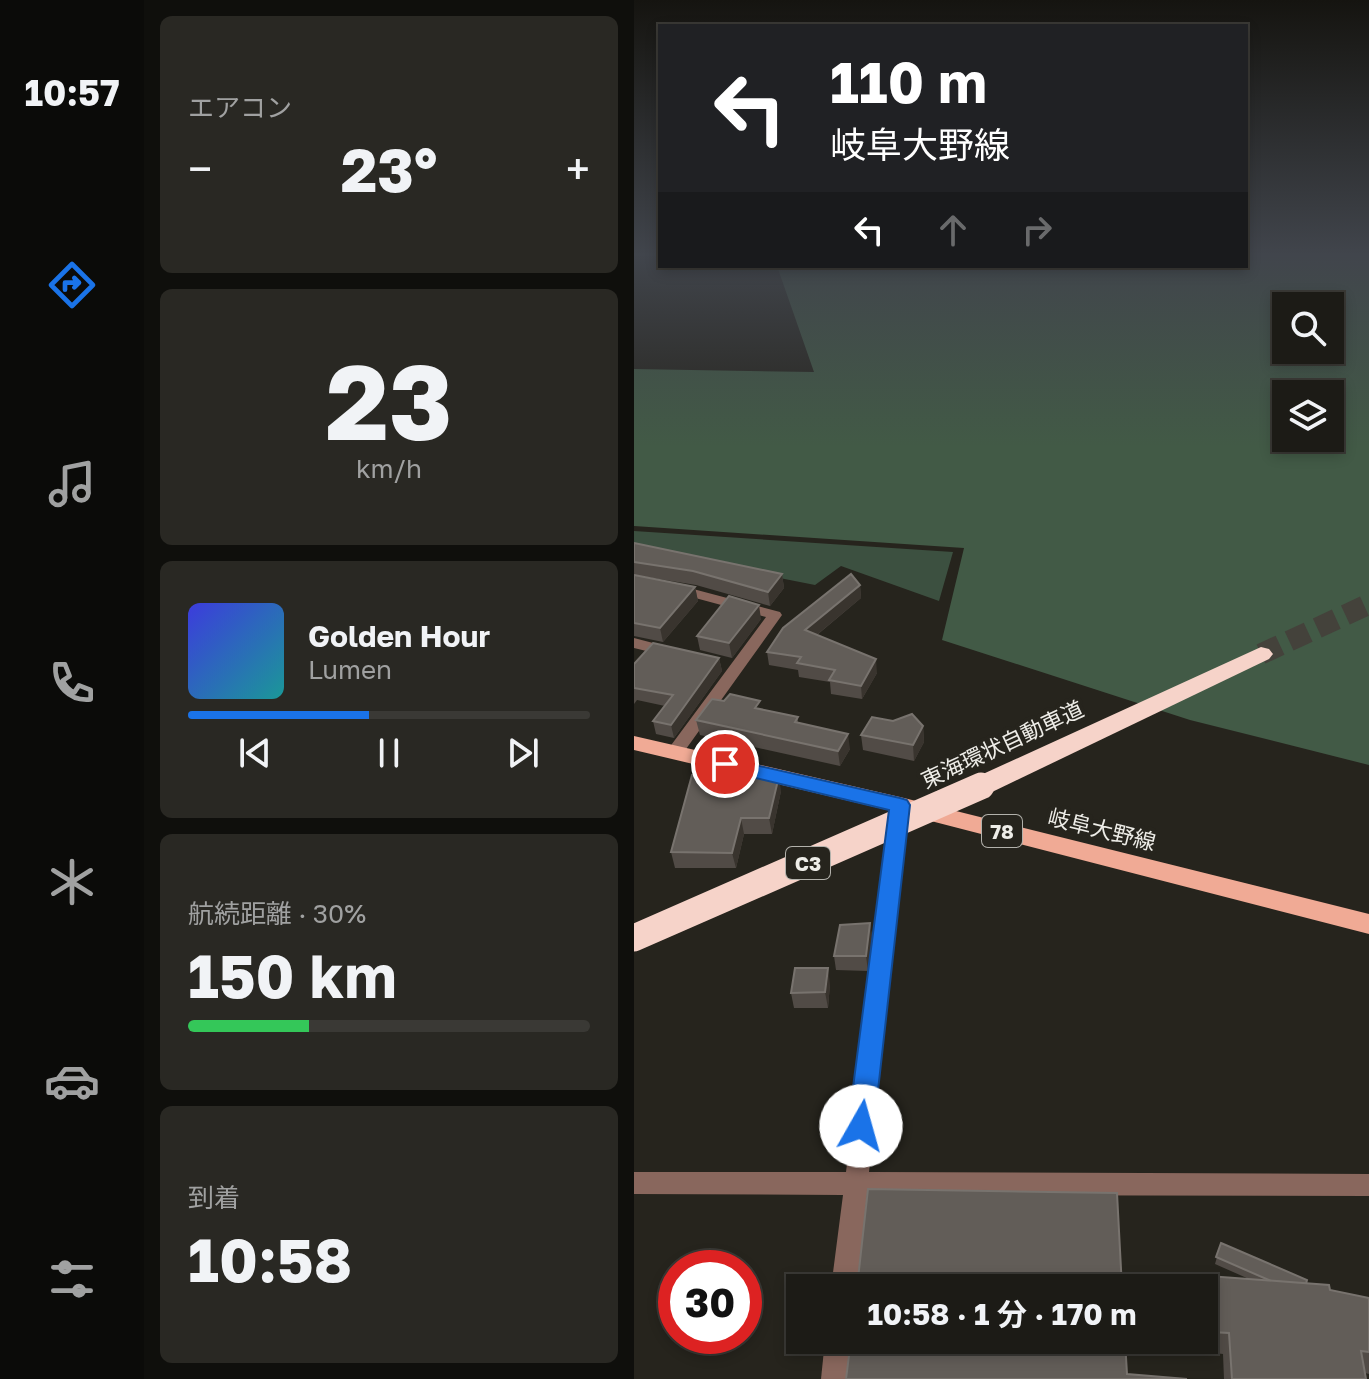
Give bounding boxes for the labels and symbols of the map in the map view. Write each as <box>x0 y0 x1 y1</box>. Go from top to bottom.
street label: 東海環状自動車道 <box>917 695 1087 793</box>
pin <box>691 730 759 798</box>
street label: 岐阜大野線 <box>1045 803 1159 855</box>
road number: 78 <box>982 815 1022 847</box>
road number: C3 <box>786 847 830 879</box>
position arrow <box>819 1084 903 1168</box>
speed limit sign: 30 <box>658 1250 762 1354</box>

